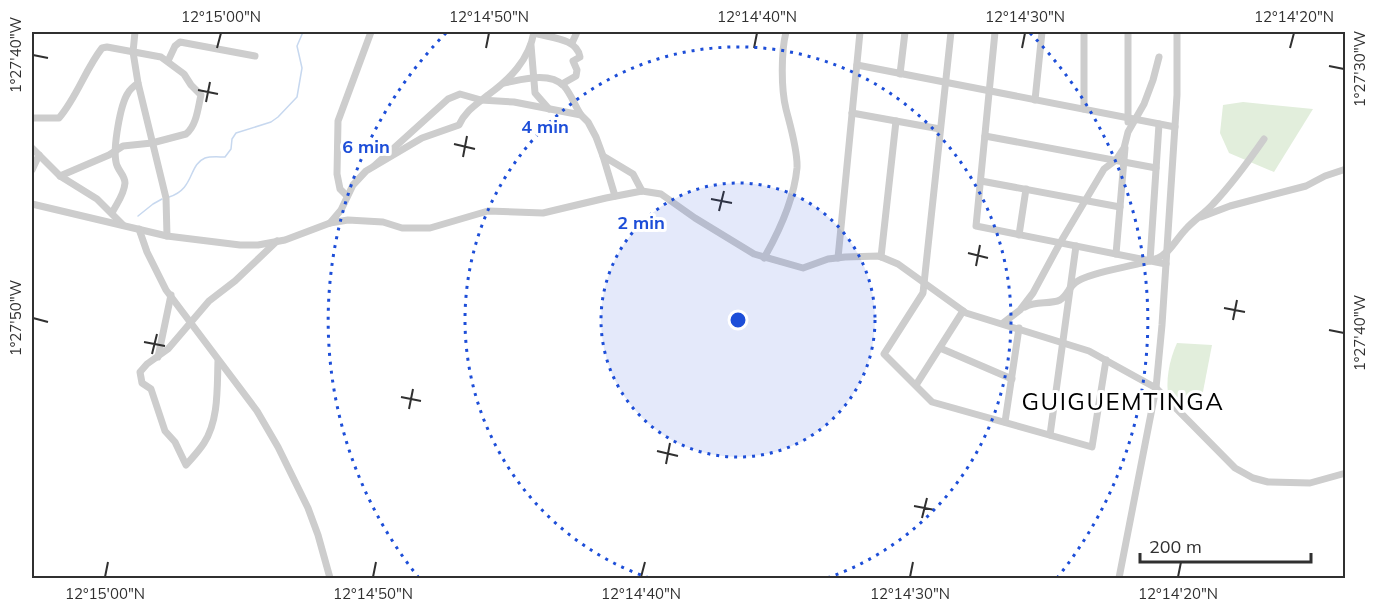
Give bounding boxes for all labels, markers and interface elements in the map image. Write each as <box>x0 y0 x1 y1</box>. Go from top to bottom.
text: 12°15'00"N <box>181 7 261 26</box>
text: 12°14'50"N <box>449 7 529 26</box>
text: 12°14'40"N <box>717 7 797 26</box>
text: 12°14'30"N <box>985 7 1065 26</box>
text: 12°14'20"N <box>1254 7 1334 26</box>
text: 1°27'40"W <box>6 16 25 93</box>
text: 1°27'30"W <box>1350 30 1369 107</box>
text: 4 min <box>521 115 569 138</box>
text: 6 min <box>342 135 390 158</box>
text: 2 min <box>617 211 665 234</box>
text: 1°27'50"W <box>6 279 25 356</box>
text: 1°27'40"W <box>1350 294 1369 371</box>
centre of rings <box>728 310 748 330</box>
district label: GUIGUEMTINGA <box>1022 386 1224 416</box>
scale bar <box>1140 526 1311 564</box>
text: 200 m <box>1149 535 1202 558</box>
text: 12°15'00"N <box>65 584 145 603</box>
text: 12°14'50"N <box>333 584 413 603</box>
text: 12°14'40"N <box>601 584 681 603</box>
text: 12°14'30"N <box>870 584 950 603</box>
text: 12°14'20"N <box>1138 584 1218 603</box>

